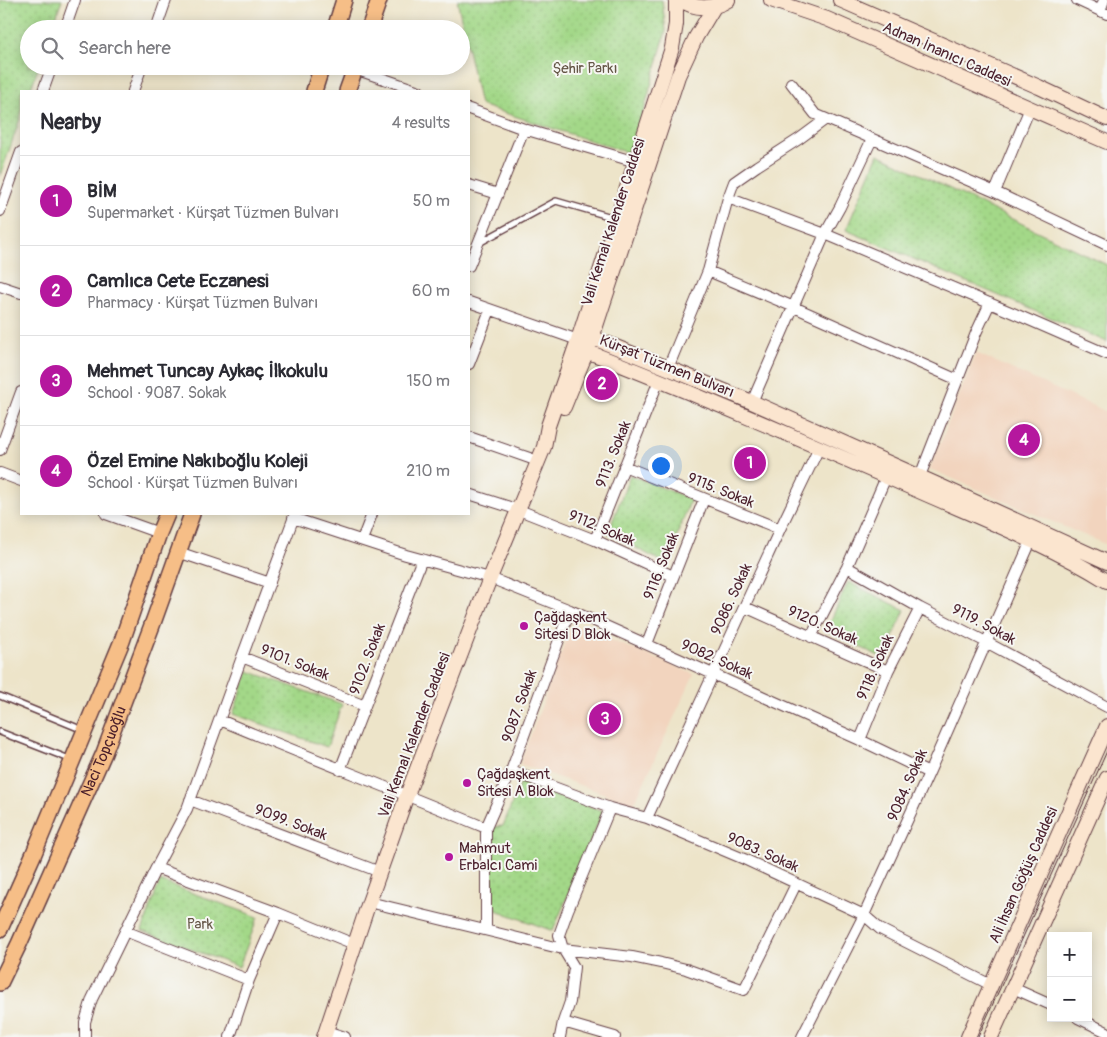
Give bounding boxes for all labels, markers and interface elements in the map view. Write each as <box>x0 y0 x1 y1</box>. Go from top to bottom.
street label: Adnan İnanıcı Caddesi <box>880 18 1014 91</box>
search box <box>20 20 470 75</box>
icon: search <box>38 34 66 62</box>
text: Search here <box>78 36 171 60</box>
park label: Şehir Parkı <box>552 59 618 78</box>
text: Nearby <box>40 109 101 136</box>
text: 4 results <box>392 113 450 133</box>
street label: Vali Kemal Kalender Caddesi <box>577 136 650 309</box>
text: BİM <box>87 179 117 203</box>
text: 1 <box>53 191 59 211</box>
text: 50 m <box>413 191 450 211</box>
text: Supermarket · Kürşat Tüzmen Bulvarı <box>87 203 339 223</box>
text: Camlıca Cete Eczanesi <box>87 269 269 293</box>
text: 2 <box>52 281 60 301</box>
text: 60 m <box>412 281 450 301</box>
text: Pharmacy · Kürşat Tüzmen Bulvarı <box>87 293 318 313</box>
street label: Kürşat Tüzmen Bulvarı <box>597 331 737 402</box>
text: Mehmet Tuncay Aykaç İlkokulu <box>87 359 328 383</box>
pin: 2 <box>586 365 618 403</box>
text: 3 <box>52 371 60 391</box>
text: 150 m <box>406 371 450 391</box>
text: School · 9087. Sokak <box>87 383 226 403</box>
street label: 9113. Sokak <box>591 417 636 491</box>
pin: 4 <box>1008 421 1040 459</box>
pin: 1 <box>734 444 766 482</box>
text: Özel Emine Nakıboğlu Koleji <box>87 449 308 473</box>
your location <box>648 453 674 479</box>
text: 4 <box>51 461 61 481</box>
text: 210 m <box>406 461 450 481</box>
street label: 9115. Sokak <box>685 468 758 513</box>
text: School · Kürşat Tüzmen Bulvarı <box>87 473 298 493</box>
street label: 9112. Sokak <box>566 506 639 551</box>
street label: 9116. Sokak <box>639 529 684 603</box>
street label: 9086. Sokak <box>707 560 757 638</box>
street label: 9119. Sokak <box>948 600 1020 650</box>
street label: 9120. Sokak <box>785 602 862 650</box>
place label: Çağdaşkent Sitesi D Blok <box>534 608 611 644</box>
street label: 9102. Sokak <box>345 620 390 698</box>
marker: Çağdaşkent Sitesi D Blok <box>518 620 530 632</box>
street label: 9118. Sokak <box>853 631 899 703</box>
street label: 9082. Sokak <box>678 635 756 684</box>
street label: 9101. Sokak <box>258 640 333 685</box>
street label: Vali Kemal Kalender Caddesi <box>374 650 455 820</box>
street label: 9087. Sokak <box>497 666 542 745</box>
pin: 3 <box>589 700 621 738</box>
street label: Naci Topçuoğlu <box>77 703 131 800</box>
street label: 9084. Sokak <box>883 745 932 824</box>
place label: Çağdaşkent Sitesi A Blok <box>477 765 555 801</box>
marker: Çağdaşkent Sitesi A Blok <box>461 777 473 789</box>
street label: 9099. Sokak <box>252 800 331 845</box>
street label: Ali İhsan Göğüş Caddesi <box>985 804 1062 946</box>
street label: 9083. Sokak <box>724 828 802 877</box>
place label: Mahmut Erbalcı Cami <box>459 839 538 875</box>
marker: Mahmut Erbalcı Cami <box>443 851 455 863</box>
park label: Park <box>187 915 214 934</box>
map controls <box>1047 932 1092 1022</box>
button: + <box>1047 932 1092 977</box>
button: − <box>1047 977 1092 1022</box>

